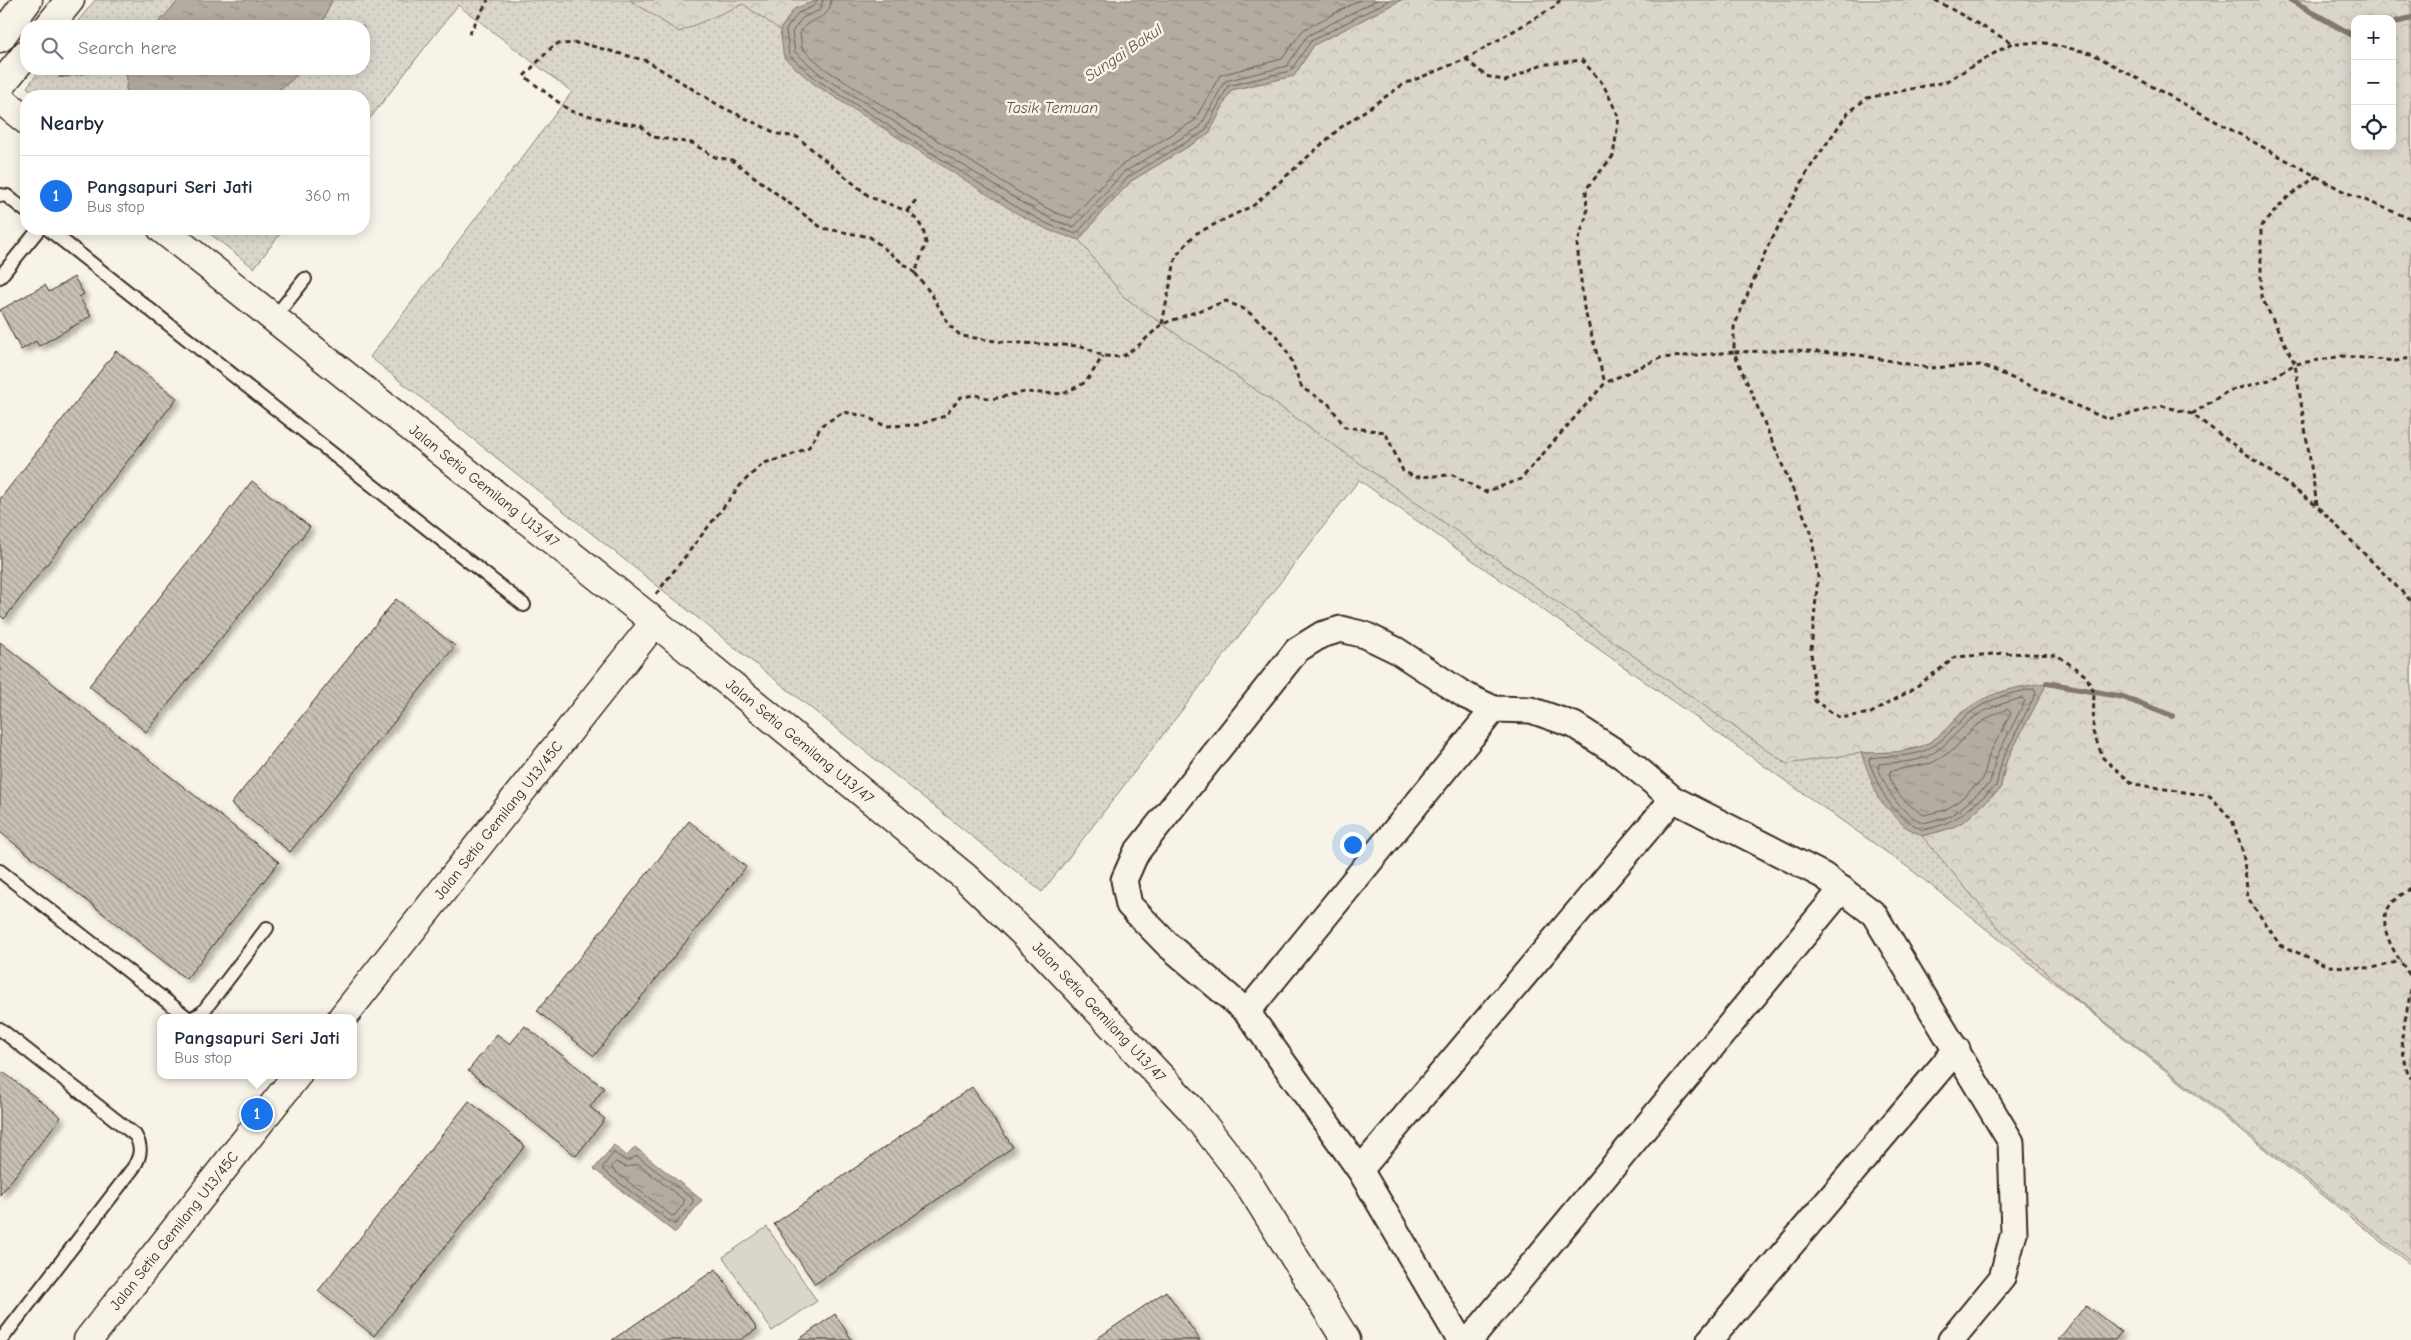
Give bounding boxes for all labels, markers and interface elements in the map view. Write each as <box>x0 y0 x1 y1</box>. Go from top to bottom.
map controls <box>2351 15 2396 150</box>
button: + <box>2351 15 2396 60</box>
search box <box>20 20 370 75</box>
water label: Sungai Bakul <box>1081 20 1166 85</box>
icon: search <box>38 34 66 62</box>
text: Search here <box>78 37 177 59</box>
button: − <box>2351 60 2396 105</box>
water label: Tasik Temuan <box>1006 99 1098 117</box>
button: locate <box>2351 105 2396 150</box>
text: Nearby <box>40 111 104 135</box>
text: Pangsapuri Seri Jati <box>87 176 253 198</box>
text: 1 <box>53 187 59 205</box>
text: 360 m <box>305 187 350 205</box>
text: Bus stop <box>87 198 145 216</box>
street label: Jalan Setia Gemilang U13/47 <box>406 421 563 551</box>
street label: Jalan Setia Gemilang U13/47 <box>722 675 878 807</box>
street label: Jalan Setia Gemilang U13/45C <box>430 738 566 903</box>
your location <box>1340 832 1366 858</box>
street label: Jalan Setia Gemilang U13/47 <box>1029 938 1170 1086</box>
popup <box>157 1014 357 1079</box>
text: Pangsapuri Seri Jati <box>174 1027 340 1049</box>
text: Bus stop <box>174 1049 232 1067</box>
pin: 1 <box>241 1095 273 1133</box>
street label: Jalan Setia Gemilang U13/45C <box>106 1148 242 1314</box>

